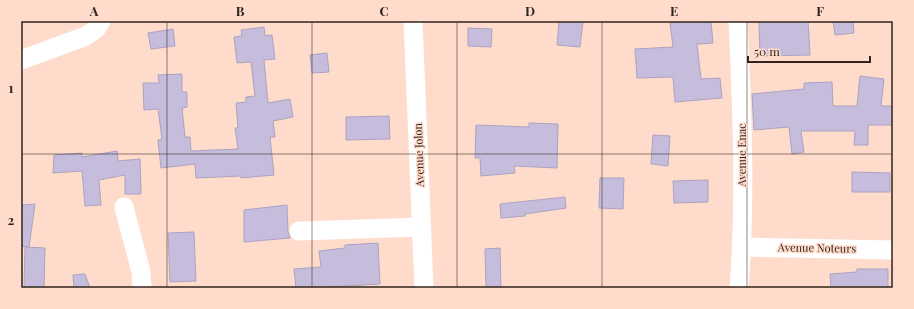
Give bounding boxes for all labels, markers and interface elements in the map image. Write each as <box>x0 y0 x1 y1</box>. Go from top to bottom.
text: A <box>89 2 99 19</box>
text: B <box>236 2 245 19</box>
text: C <box>379 2 389 19</box>
text: D <box>525 2 535 19</box>
text: E <box>670 2 678 19</box>
text: F <box>816 2 824 19</box>
scale bar <box>748 38 870 64</box>
text: 50 m <box>754 43 780 59</box>
text: 1 <box>9 79 14 96</box>
street label: Avenue Jolon <box>410 122 427 188</box>
street label: Avenue Enac <box>734 123 749 188</box>
text: 2 <box>8 211 15 228</box>
street label: Avenue Noteurs <box>777 239 856 256</box>

